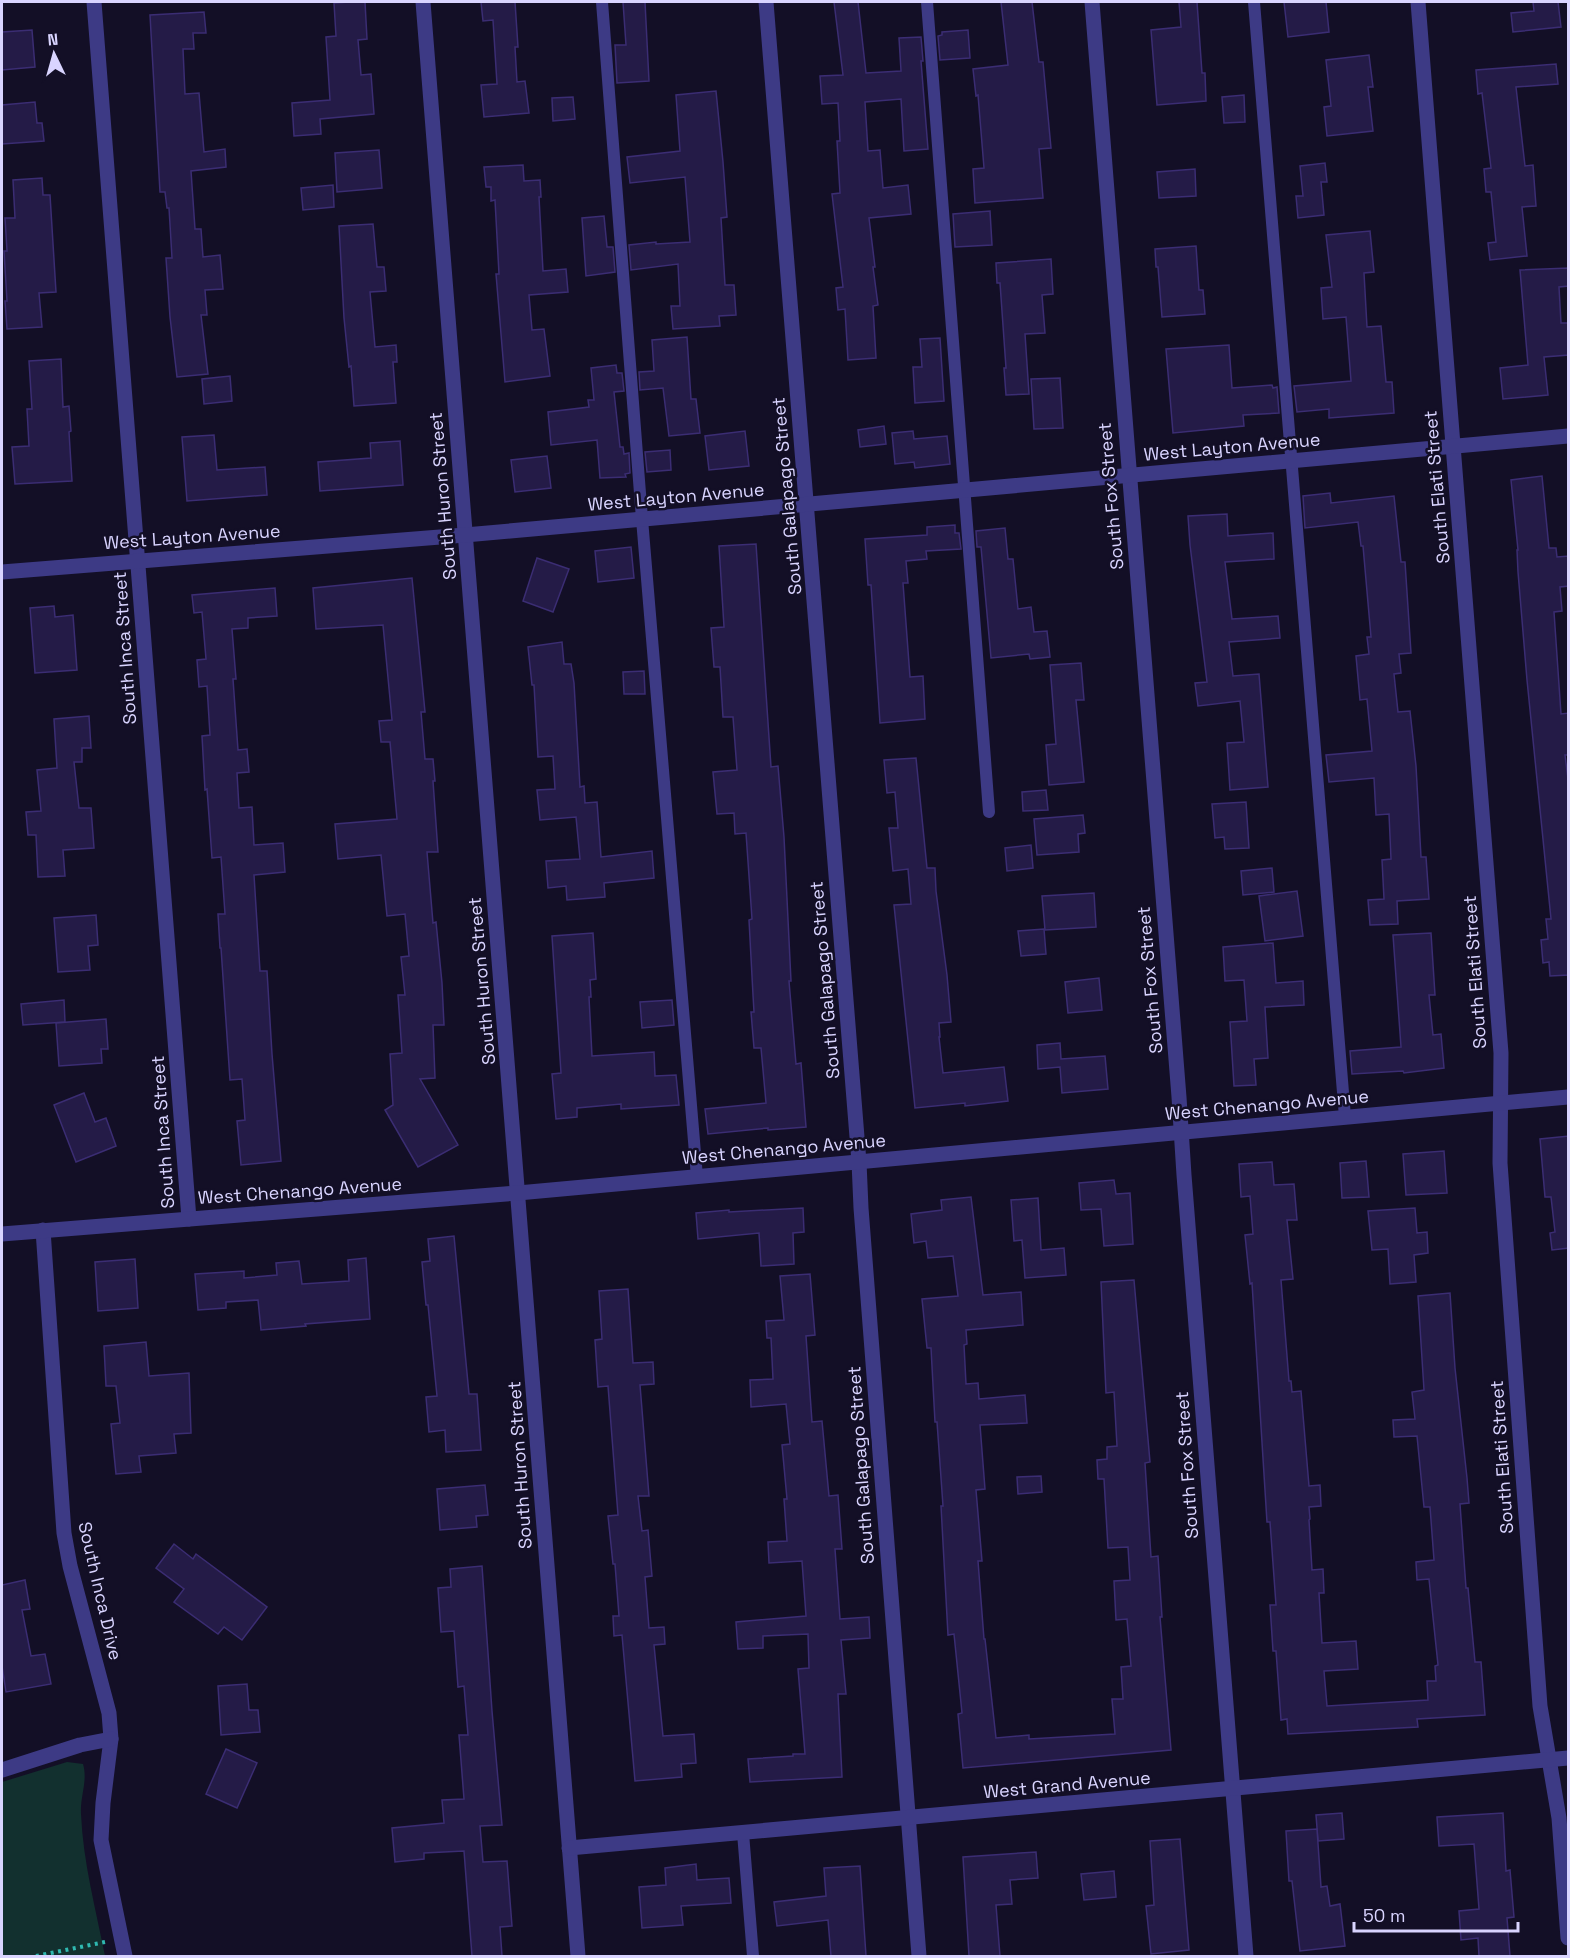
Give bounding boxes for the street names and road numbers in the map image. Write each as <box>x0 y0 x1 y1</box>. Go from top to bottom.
street label: South Galapago Street <box>766 396 807 596</box>
street label: South Elati Street <box>1418 409 1455 565</box>
street label: South Huron Street <box>424 411 461 581</box>
street label: South Fox Street <box>1093 422 1128 571</box>
street label: West Layton Avenue <box>1143 427 1321 466</box>
street label: West Layton Avenue <box>587 477 765 516</box>
street label: West Layton Avenue <box>103 519 281 554</box>
street label: South Inca Street <box>108 571 141 725</box>
street label: South Galapago Street <box>804 880 845 1080</box>
street label: South Elati Street <box>1458 895 1491 1050</box>
street label: South Huron Street <box>463 896 500 1066</box>
street label: South Fox Street <box>1132 906 1167 1055</box>
street label: South Inca Street <box>146 1055 179 1209</box>
street label: West Chenango Avenue <box>1164 1084 1370 1125</box>
street label: West Chenango Avenue <box>681 1128 887 1169</box>
street label: West Chenango Avenue <box>197 1172 403 1209</box>
street label: South Galapago Street <box>842 1365 879 1565</box>
street label: South Huron Street <box>502 1380 537 1550</box>
street label: South Elati Street <box>1485 1380 1518 1535</box>
street label: South Fox Street <box>1170 1391 1203 1539</box>
street label: South Inca Drive <box>73 1519 128 1662</box>
street label: West Grand Avenue <box>982 1766 1151 1803</box>

